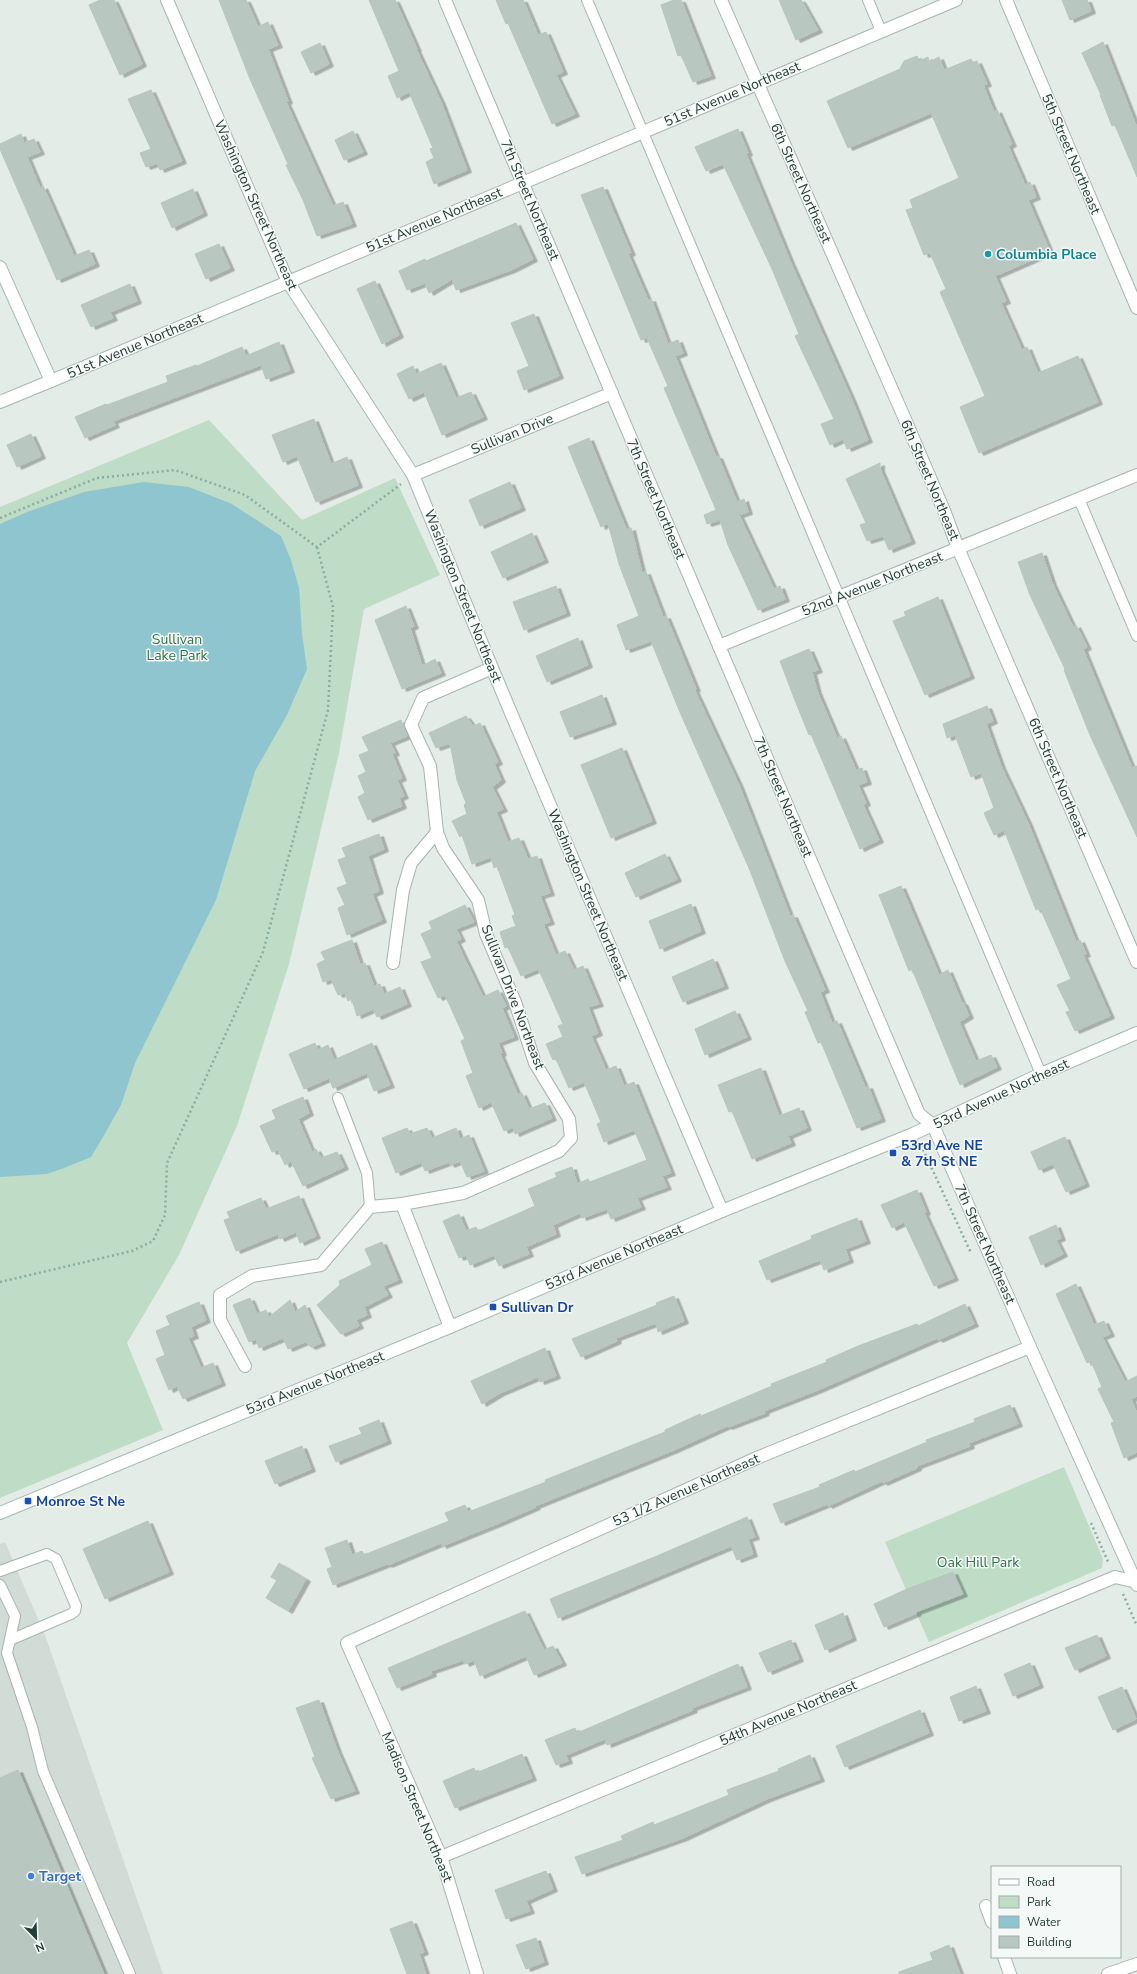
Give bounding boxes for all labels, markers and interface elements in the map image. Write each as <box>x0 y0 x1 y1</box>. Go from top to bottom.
street label: 51st Avenue Northeast <box>661 57 803 131</box>
street label: 5th Street Northeast <box>1037 91 1105 217</box>
street label: Washington Street Northeast <box>210 117 302 293</box>
street label: 6th Street Northeast <box>766 120 836 246</box>
street label: 7th Street Northeast <box>496 137 564 263</box>
street label: 51st Avenue Northeast <box>363 183 505 257</box>
place label: Columbia Place <box>996 245 1097 264</box>
marker: Columbia Place <box>983 249 993 259</box>
street label: 51st Avenue Northeast <box>64 309 206 383</box>
street label: Sullivan Drive <box>468 409 556 459</box>
street label: 6th Street Northeast <box>896 417 964 543</box>
street label: 7th Street Northeast <box>622 436 690 562</box>
street label: Washington Street Northeast <box>420 507 506 685</box>
street label: 52nd Avenue Northeast <box>799 547 945 621</box>
park label: Sullivan Lake Park <box>147 630 208 665</box>
street label: 6th Street Northeast <box>1024 715 1092 841</box>
street label: 7th Street Northeast <box>749 734 817 860</box>
street label: Washington Street Northeast <box>543 806 633 984</box>
street label: Sullivan Drive Northeast <box>477 922 549 1072</box>
street label: 53rd Avenue Northeast <box>930 1054 1072 1134</box>
place label: 53rd Ave NE & 7th St NE <box>901 1136 983 1171</box>
marker: 53rd Ave NE & 7th St NE <box>888 1148 898 1158</box>
street label: 7th Street Northeast <box>950 1181 1020 1307</box>
street label: 53rd Avenue Northeast <box>542 1219 686 1295</box>
place label: Sullivan Dr <box>501 1298 574 1317</box>
marker: Sullivan Dr <box>488 1302 498 1312</box>
street label: 53rd Avenue Northeast <box>243 1347 387 1419</box>
street label: 53 1/2 Avenue Northeast <box>610 1449 762 1531</box>
place label: Monroe St Ne <box>36 1492 126 1511</box>
marker: Monroe St Ne <box>23 1496 33 1506</box>
park label: Oak Hill Park <box>937 1553 1020 1572</box>
street label: 54th Avenue Northeast <box>716 1675 860 1751</box>
street label: Madison Street Northeast <box>377 1729 457 1885</box>
legend <box>991 1866 1121 1958</box>
place label: Target <box>39 1867 82 1886</box>
marker: Target <box>26 1871 36 1881</box>
text: Road <box>1027 1874 1055 1890</box>
text: Park <box>1027 1894 1052 1910</box>
text: Water <box>1027 1914 1061 1930</box>
north arrow <box>16 1918 56 1958</box>
text: Building <box>1027 1934 1072 1950</box>
text: N <box>33 1938 46 1955</box>

